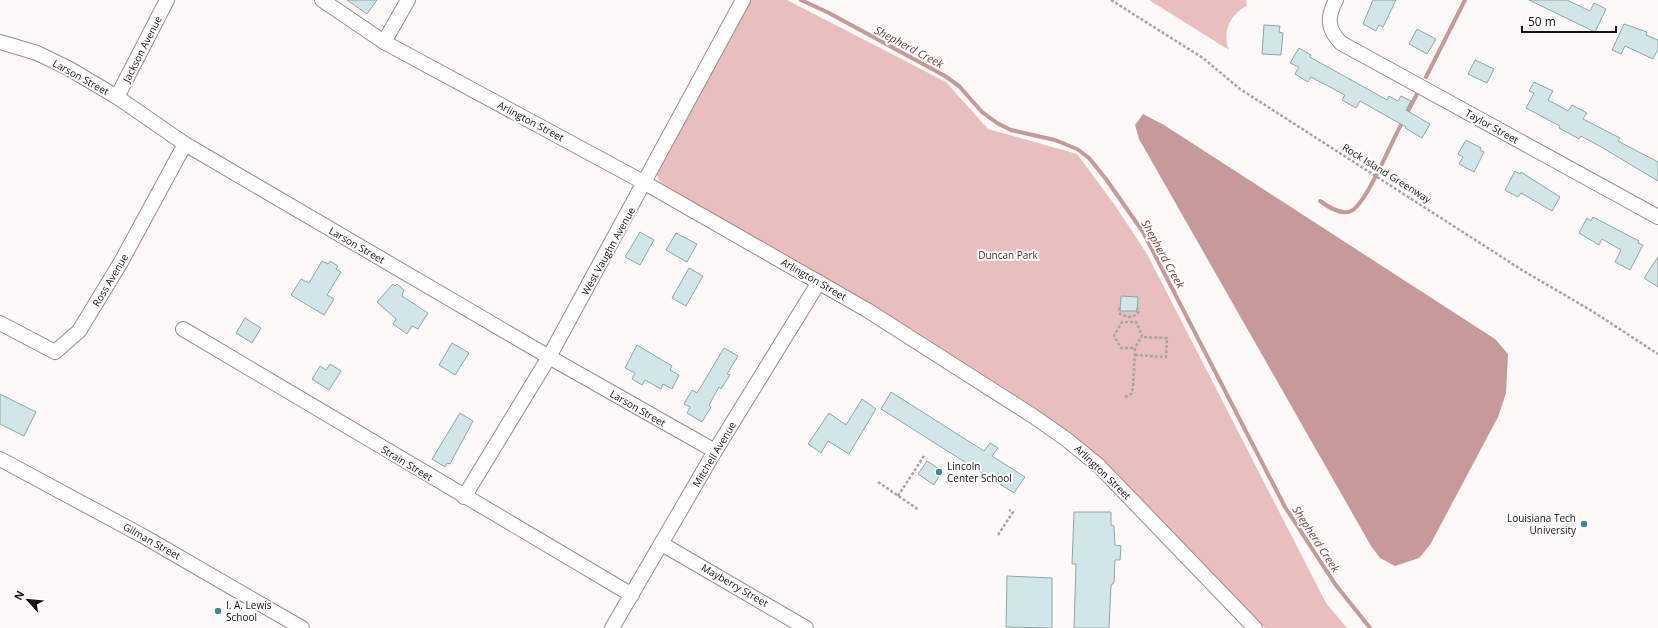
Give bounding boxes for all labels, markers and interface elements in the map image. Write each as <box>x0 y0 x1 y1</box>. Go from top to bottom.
scale bar <box>1522 8 1616 34</box>
street label: Jackson Avenue <box>119 13 165 85</box>
text: 50 m <box>1528 13 1556 30</box>
water label: Shepherd Creek <box>872 22 947 71</box>
street label: Larson Street <box>50 56 112 98</box>
street label: Arlington Street <box>495 98 567 145</box>
street label: Taylor Street <box>1463 106 1522 147</box>
street label: Rock Island Greenway <box>1340 140 1435 207</box>
street label: West Vaughn Avenue <box>578 204 638 297</box>
water label: Shepherd Creek <box>1138 217 1189 291</box>
street label: Larson Street <box>327 223 388 267</box>
park label: Duncan Park <box>978 248 1039 262</box>
street label: Ross Avenue <box>89 251 131 309</box>
street label: Arlington Street <box>779 255 850 304</box>
street label: Larson Street <box>608 386 669 430</box>
street label: Mitchell Avenue <box>689 418 739 489</box>
street label: Strain Street <box>379 442 436 484</box>
street label: Arlington Street <box>1072 442 1135 503</box>
place label: Lincoln Center School <box>947 459 1012 485</box>
marker: Lincoln Center School <box>934 467 944 477</box>
water label: Shepherd Creek <box>1289 503 1344 575</box>
place label: Louisiana Tech University <box>1507 511 1577 537</box>
street label: Gilman Street <box>121 519 184 563</box>
marker: Louisiana Tech University <box>1579 519 1589 529</box>
street label: Mayberry Street <box>699 560 771 610</box>
north arrow <box>8 580 48 620</box>
text: N <box>10 588 27 603</box>
place label: I. A. Lewis School <box>226 598 272 624</box>
marker: I. A. Lewis School <box>213 606 223 616</box>

